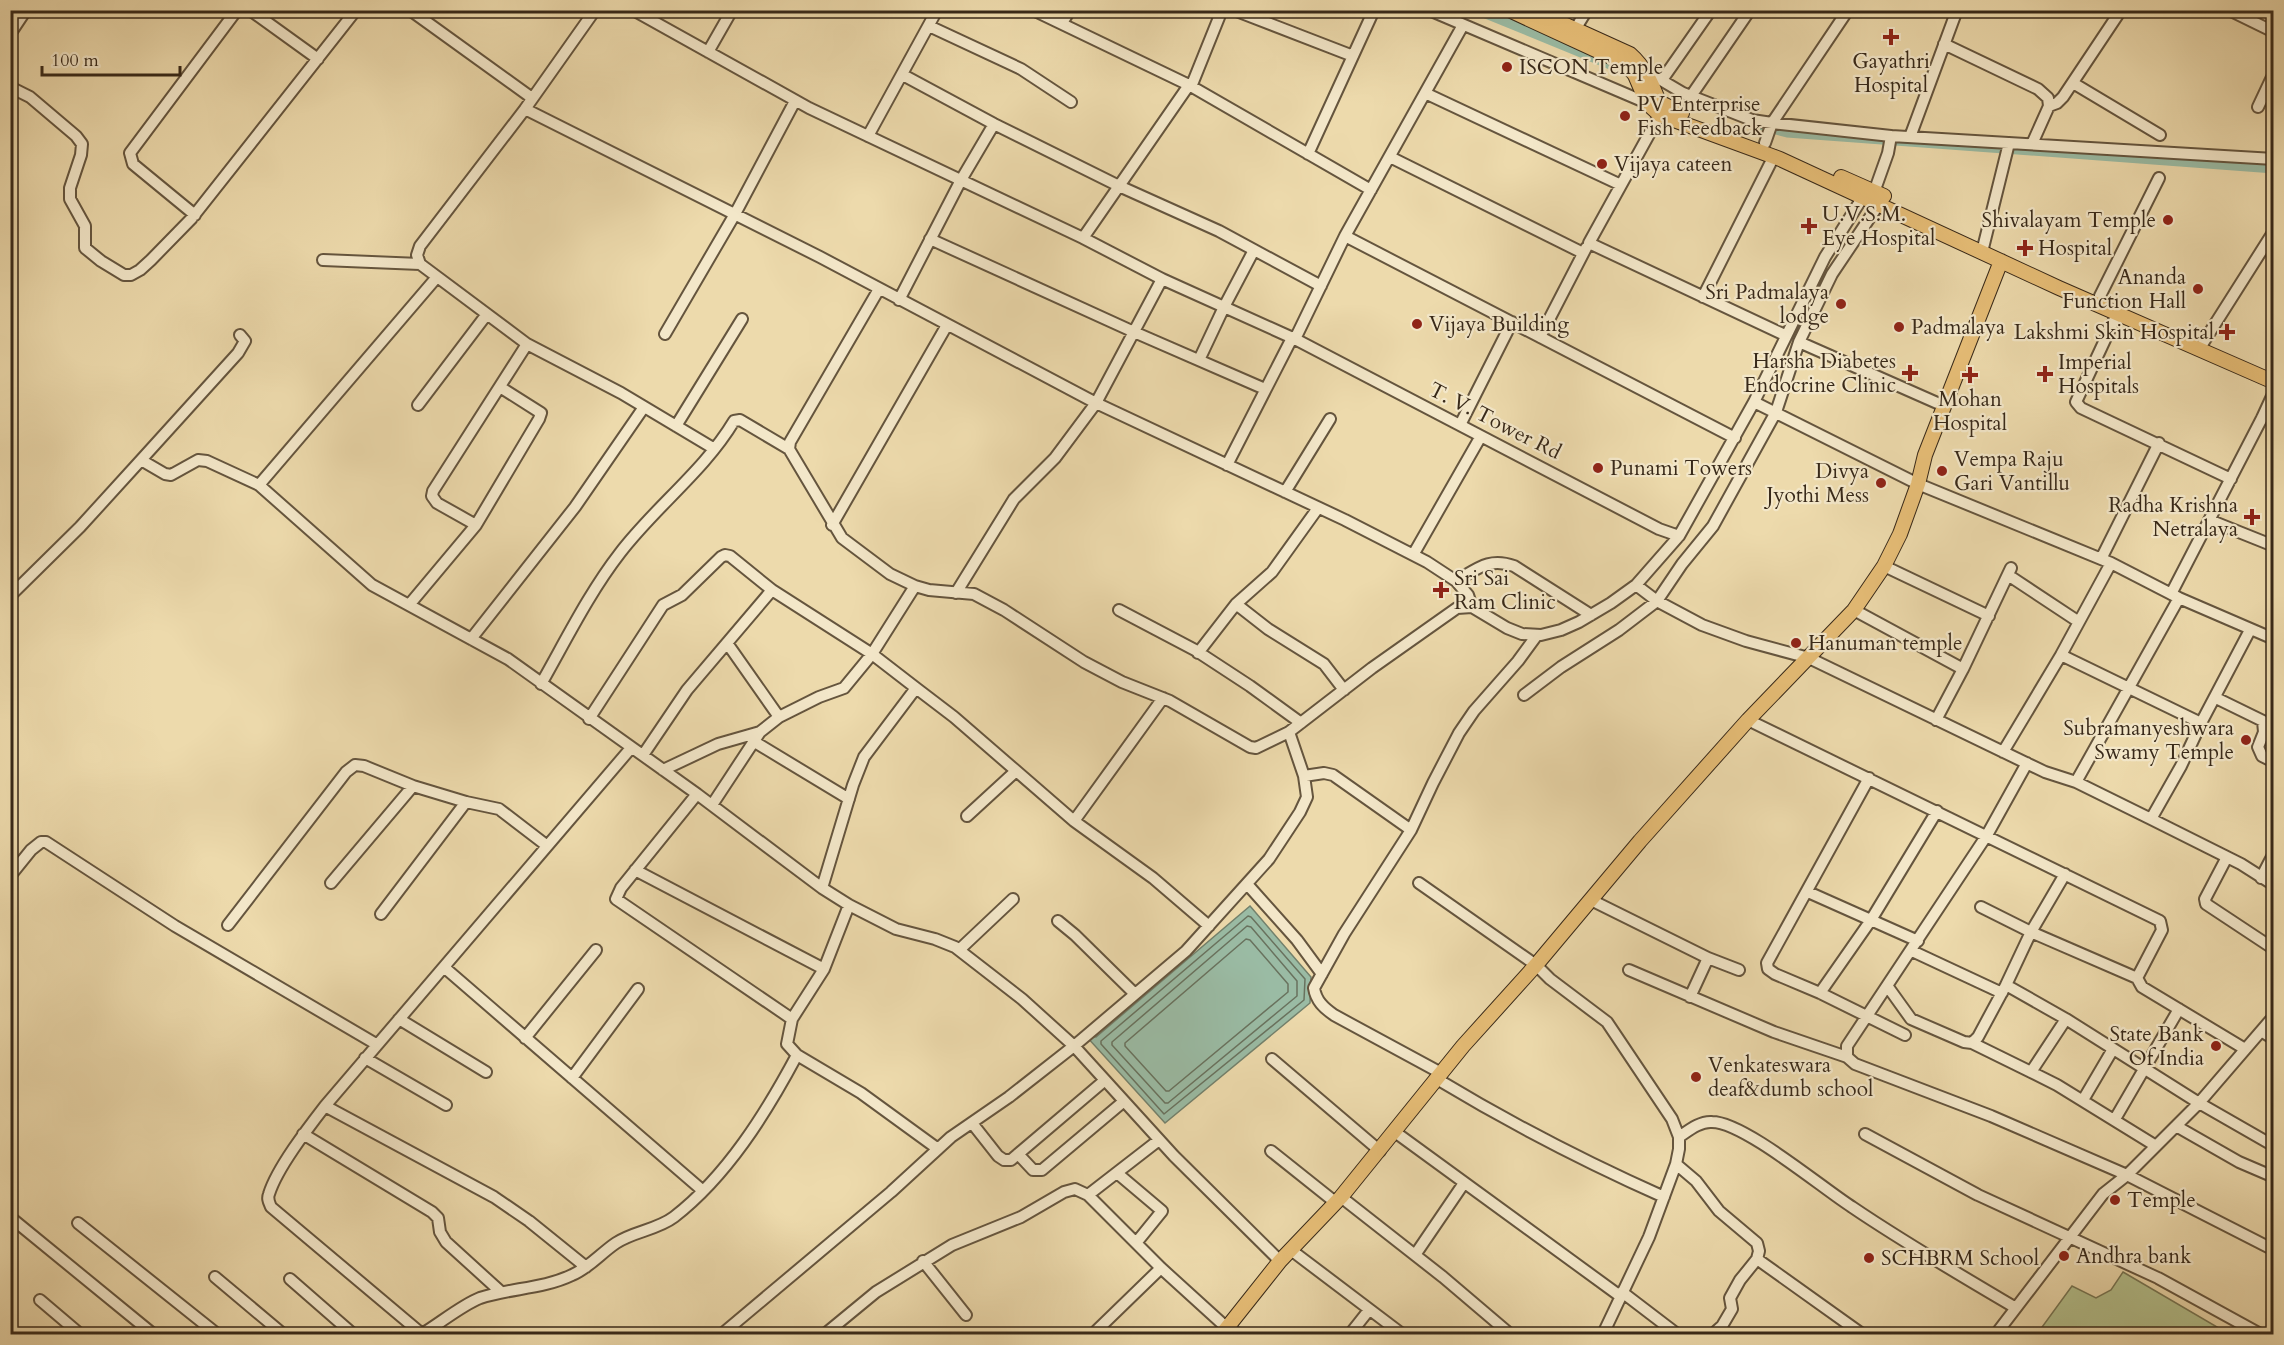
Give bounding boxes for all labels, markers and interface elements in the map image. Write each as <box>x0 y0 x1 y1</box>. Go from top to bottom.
marker: Gayathri Hospital <box>1882 28 1900 46</box>
scale bar <box>42 39 180 77</box>
place label: Gayathri Hospital <box>1852 47 1930 100</box>
text: 100 m <box>51 48 99 73</box>
place label: ISCON Temple <box>1519 53 1663 82</box>
marker: ISCON Temple <box>1500 60 1514 74</box>
place label: PV Enterprise Fish Feedback <box>1637 90 1763 143</box>
marker: PV Enterprise Fish Feedback <box>1618 109 1632 123</box>
place label: Vijaya cateen <box>1614 150 1732 179</box>
marker: Vijaya cateen <box>1595 157 1609 171</box>
place label: U.V.S.M. Eye Hospital <box>1822 200 1935 253</box>
place label: Shivalayam Temple <box>1982 206 2156 235</box>
marker: Shivalayam Temple <box>2161 213 2175 227</box>
marker: U.V.S.M. Eye Hospital <box>1800 217 1818 235</box>
place label: Hospital <box>2038 234 2112 263</box>
marker: Hospital <box>2016 239 2034 257</box>
place label: Ananda Function Hall <box>2062 263 2186 316</box>
place label: Sri Padmalaya lodge <box>1705 278 1829 331</box>
marker: Ananda Function Hall <box>2191 282 2205 296</box>
marker: Sri Padmalaya lodge <box>1834 297 1848 311</box>
place label: Vijaya Building <box>1429 310 1569 339</box>
place label: Padmalaya <box>1911 313 2005 342</box>
marker: Vijaya Building <box>1410 317 1424 331</box>
place label: Lakshmi Skin Hospital <box>2014 318 2214 347</box>
marker: Padmalaya <box>1892 320 1906 334</box>
marker: Lakshmi Skin Hospital <box>2218 323 2236 341</box>
place label: Harsha Diabetes Endocrine Clinic <box>1744 347 1896 400</box>
place label: Imperial Hospitals <box>2058 348 2139 401</box>
marker: Harsha Diabetes Endocrine Clinic <box>1901 364 1919 382</box>
marker: Imperial Hospitals <box>2036 365 2054 383</box>
marker: Mohan Hospital <box>1961 366 1979 384</box>
street label: T. V. Tower Rd <box>1424 375 1566 467</box>
place label: Mohan Hospital <box>1933 385 2007 438</box>
place label: Vempa Raju Gari Vantillu <box>1954 445 2070 498</box>
place label: Punami Towers <box>1610 454 1752 483</box>
place label: Divya Jyothi Mess <box>1763 457 1869 510</box>
marker: Punami Towers <box>1591 461 1605 475</box>
marker: Vempa Raju Gari Vantillu <box>1935 464 1949 478</box>
marker: Divya Jyothi Mess <box>1874 476 1888 490</box>
place label: Radha Krishna Netralaya <box>2108 491 2238 544</box>
marker: Radha Krishna Netralaya <box>2243 508 2261 526</box>
place label: Sri Sai Ram Clinic <box>1454 564 1556 617</box>
marker: Sri Sai Ram Clinic <box>1432 581 1450 599</box>
place label: Hanuman temple <box>1808 629 1963 658</box>
marker: Hanuman temple <box>1789 636 1803 650</box>
place label: Subramanyeshwara Swamy Temple <box>2063 714 2234 767</box>
marker: Subramanyeshwara Swamy Temple <box>2239 733 2253 747</box>
place label: State Bank Of India <box>2109 1020 2205 1073</box>
marker: State Bank Of India <box>2209 1039 2223 1053</box>
place label: Venkateswara deaf&dumb school <box>1708 1051 1873 1104</box>
marker: Venkateswara deaf&dumb school <box>1689 1070 1703 1084</box>
place label: Temple <box>2127 1186 2196 1215</box>
marker: Temple <box>2108 1193 2122 1207</box>
place label: Andhra bank <box>2076 1242 2192 1271</box>
place label: SCHBRM School <box>1881 1244 2039 1273</box>
marker: Andhra bank <box>2057 1249 2071 1263</box>
marker: SCHBRM School <box>1862 1251 1876 1265</box>

